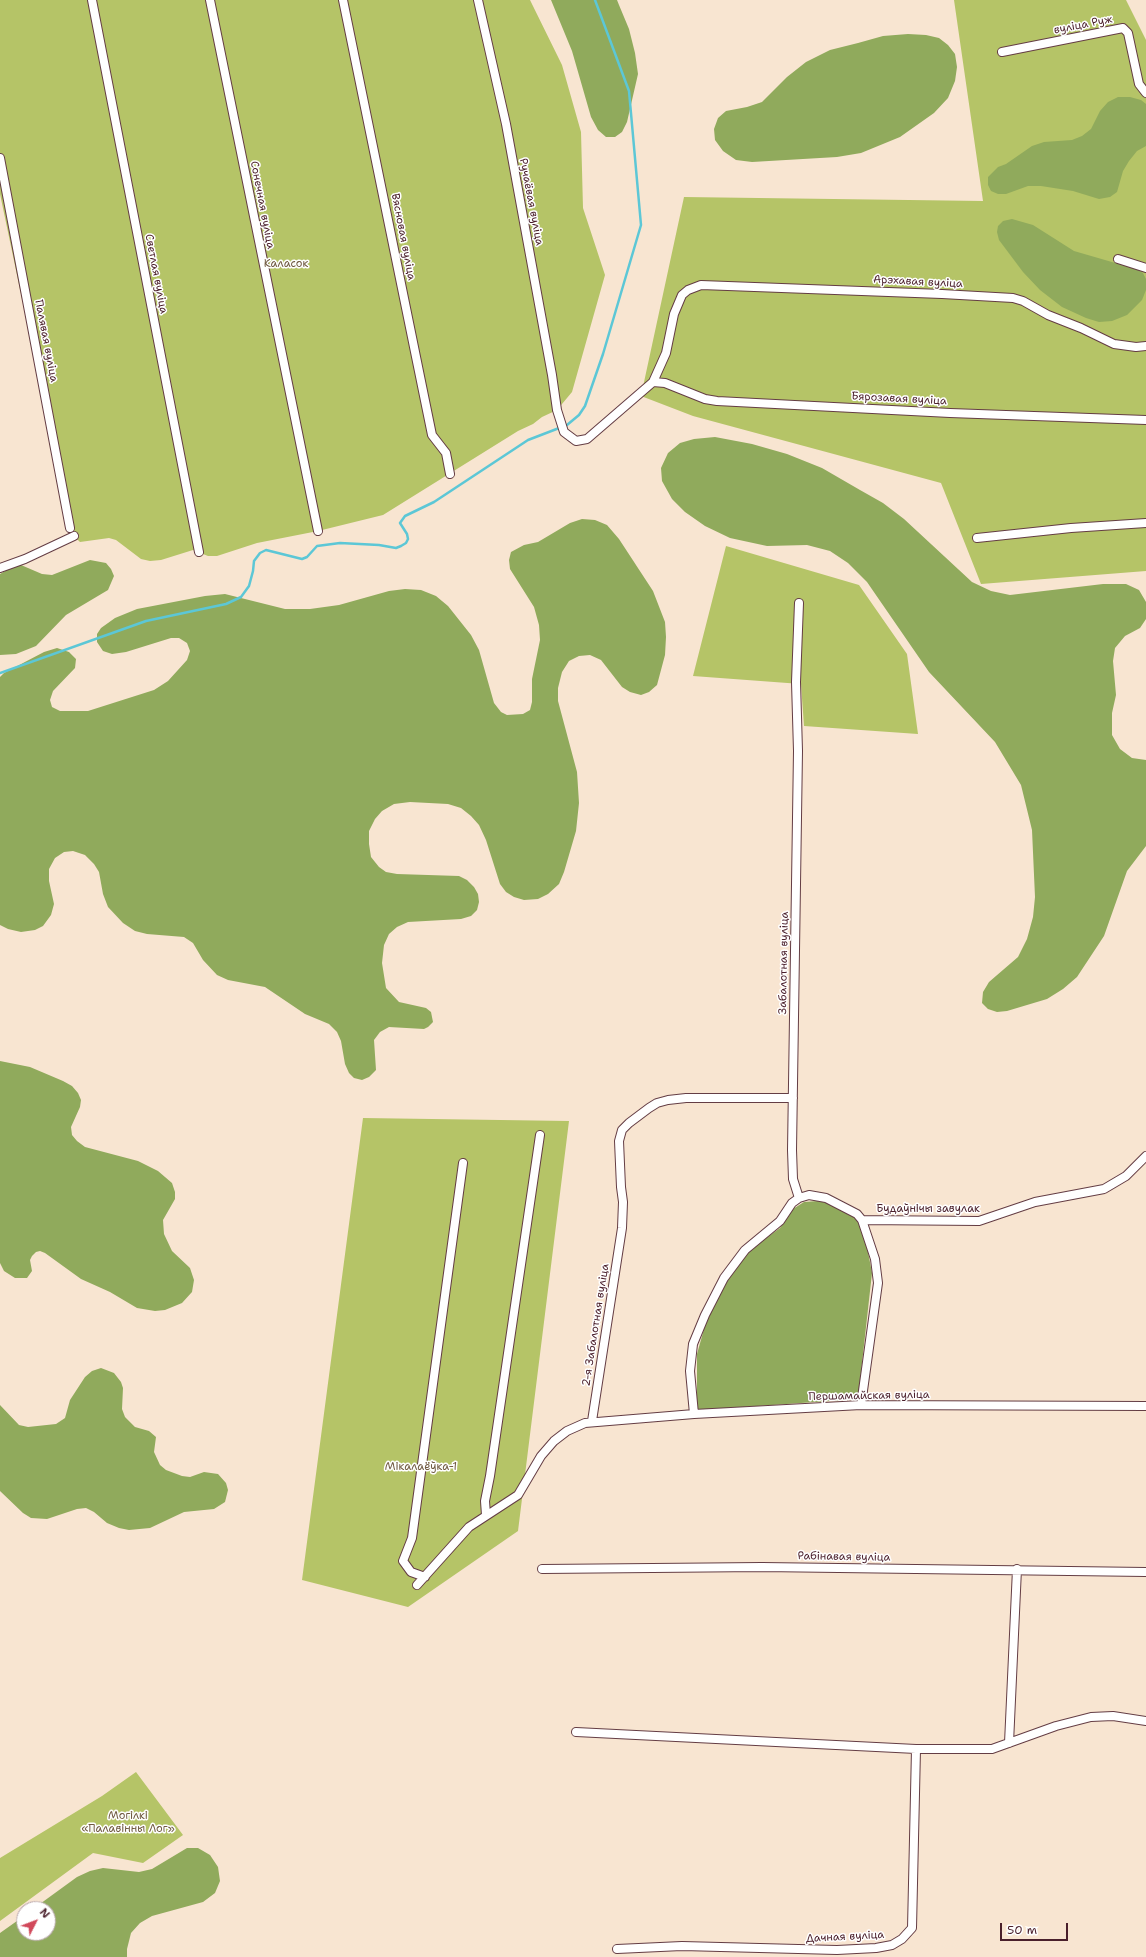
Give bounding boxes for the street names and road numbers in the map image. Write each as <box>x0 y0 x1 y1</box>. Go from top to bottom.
street label: вуліца Руж <box>1053 13 1113 37</box>
street label: Ручаёвая вуліца <box>516 157 546 247</box>
street label: Сонечная вуліца <box>247 160 277 250</box>
street label: Вясновая вуліца <box>388 192 418 282</box>
street label: Светлая вуліца <box>142 233 170 315</box>
street label: Арэхавая вуліца <box>873 273 963 291</box>
street label: Палявая вуліца <box>32 299 60 383</box>
street label: Бярозавая вуліца <box>851 390 947 408</box>
street label: Забалотная вуліца <box>777 911 791 1015</box>
street label: Будаўнічы завулак <box>876 1202 980 1216</box>
street label: 2-я Забалотная вуліца <box>580 1263 612 1387</box>
street label: Першамайская вуліца <box>808 1388 930 1404</box>
street label: Рабінавая вуліца <box>797 1550 891 1564</box>
street label: Дачная вуліца <box>805 1928 885 1946</box>

